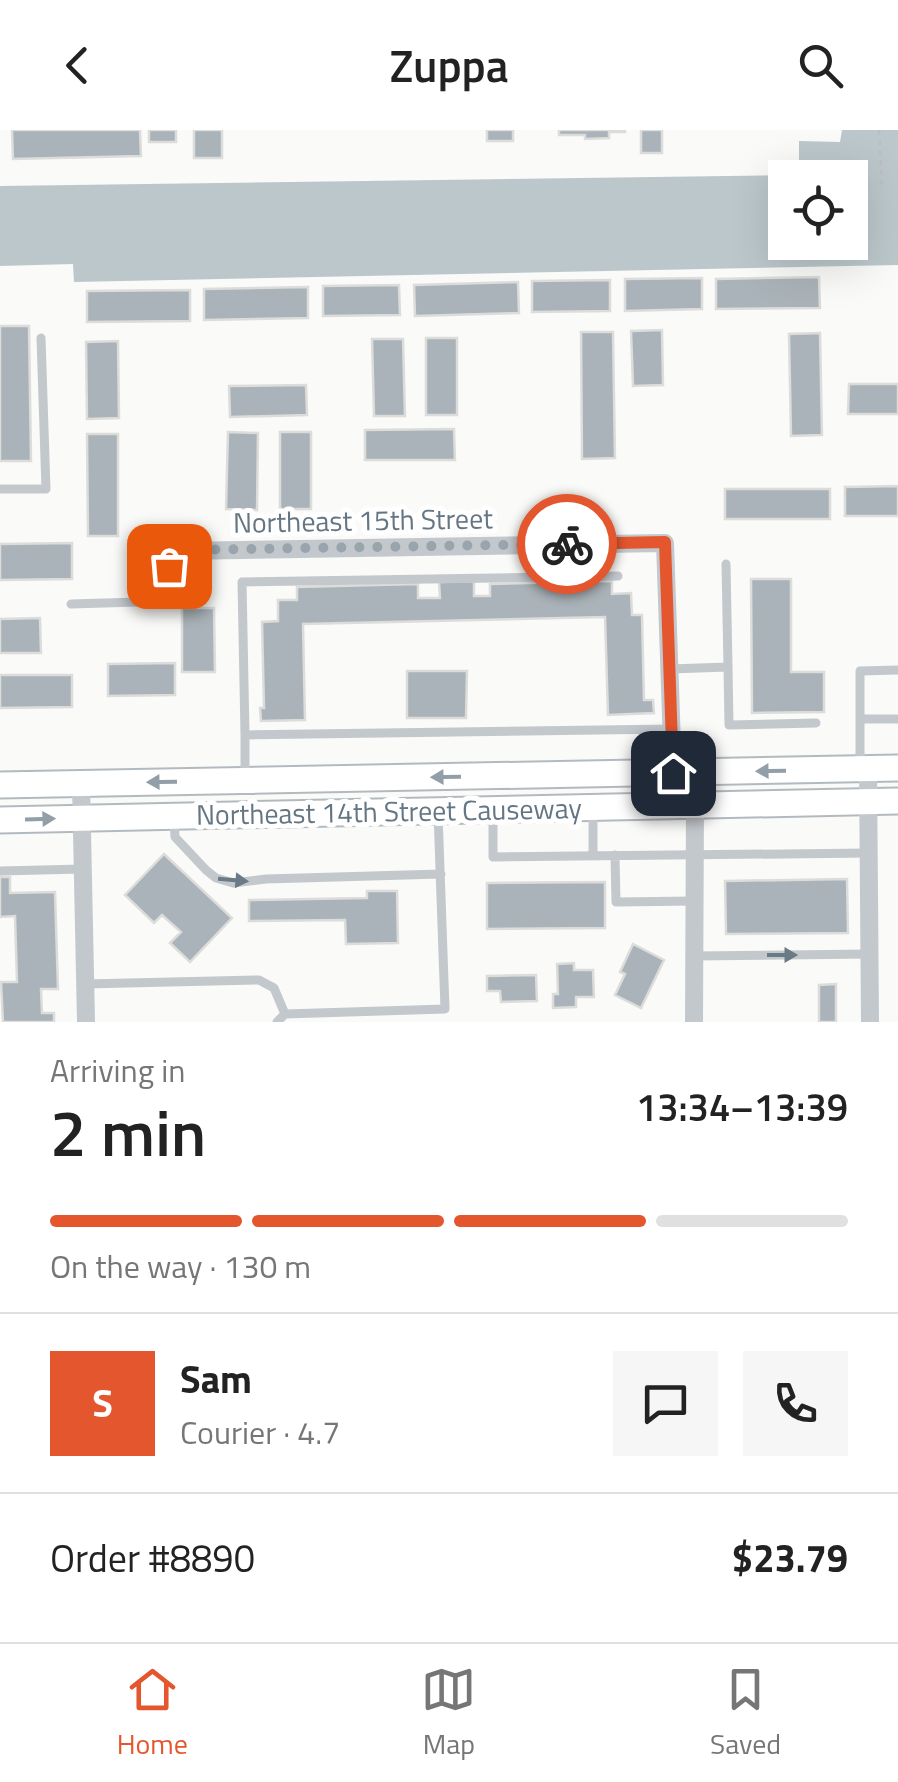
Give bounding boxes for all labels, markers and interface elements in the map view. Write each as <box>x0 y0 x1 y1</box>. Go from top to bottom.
text: Zuppa <box>389 31 509 99</box>
icon: back <box>50 38 105 93</box>
icon: search <box>793 38 848 93</box>
map controls <box>768 160 868 260</box>
button: locate <box>768 160 868 260</box>
courier <box>517 494 617 594</box>
street label: Northeast 15th Street <box>233 496 493 544</box>
icon: bike <box>540 517 595 572</box>
pin <box>127 524 212 609</box>
icon: bag <box>142 539 197 594</box>
pin <box>631 731 716 816</box>
icon: home <box>646 746 701 801</box>
one-way arrow <box>754 763 786 779</box>
one-way arrow <box>429 769 461 785</box>
one-way arrow <box>145 774 177 790</box>
street label: Northeast 14th Street Causeway <box>196 786 582 836</box>
one-way arrow <box>25 810 57 826</box>
one-way arrow <box>218 872 249 888</box>
one-way arrow <box>766 947 798 963</box>
text: Arriving in <box>50 1046 186 1094</box>
text: 13:34–13:39 <box>636 1078 848 1136</box>
text: 2 min <box>50 1082 206 1181</box>
text: On the way · 130 m <box>50 1242 311 1290</box>
text: Sam <box>180 1350 252 1408</box>
button: chat <box>613 1351 718 1456</box>
button: phone <box>743 1351 848 1456</box>
text: S <box>92 1374 113 1432</box>
text: Courier · 4.7 <box>180 1408 340 1456</box>
text: Order #8890 <box>50 1529 255 1587</box>
text: $23.79 <box>732 1529 848 1587</box>
tab: Home <box>117 1662 188 1765</box>
tab: Map <box>421 1662 476 1765</box>
tab: Saved <box>710 1662 781 1765</box>

